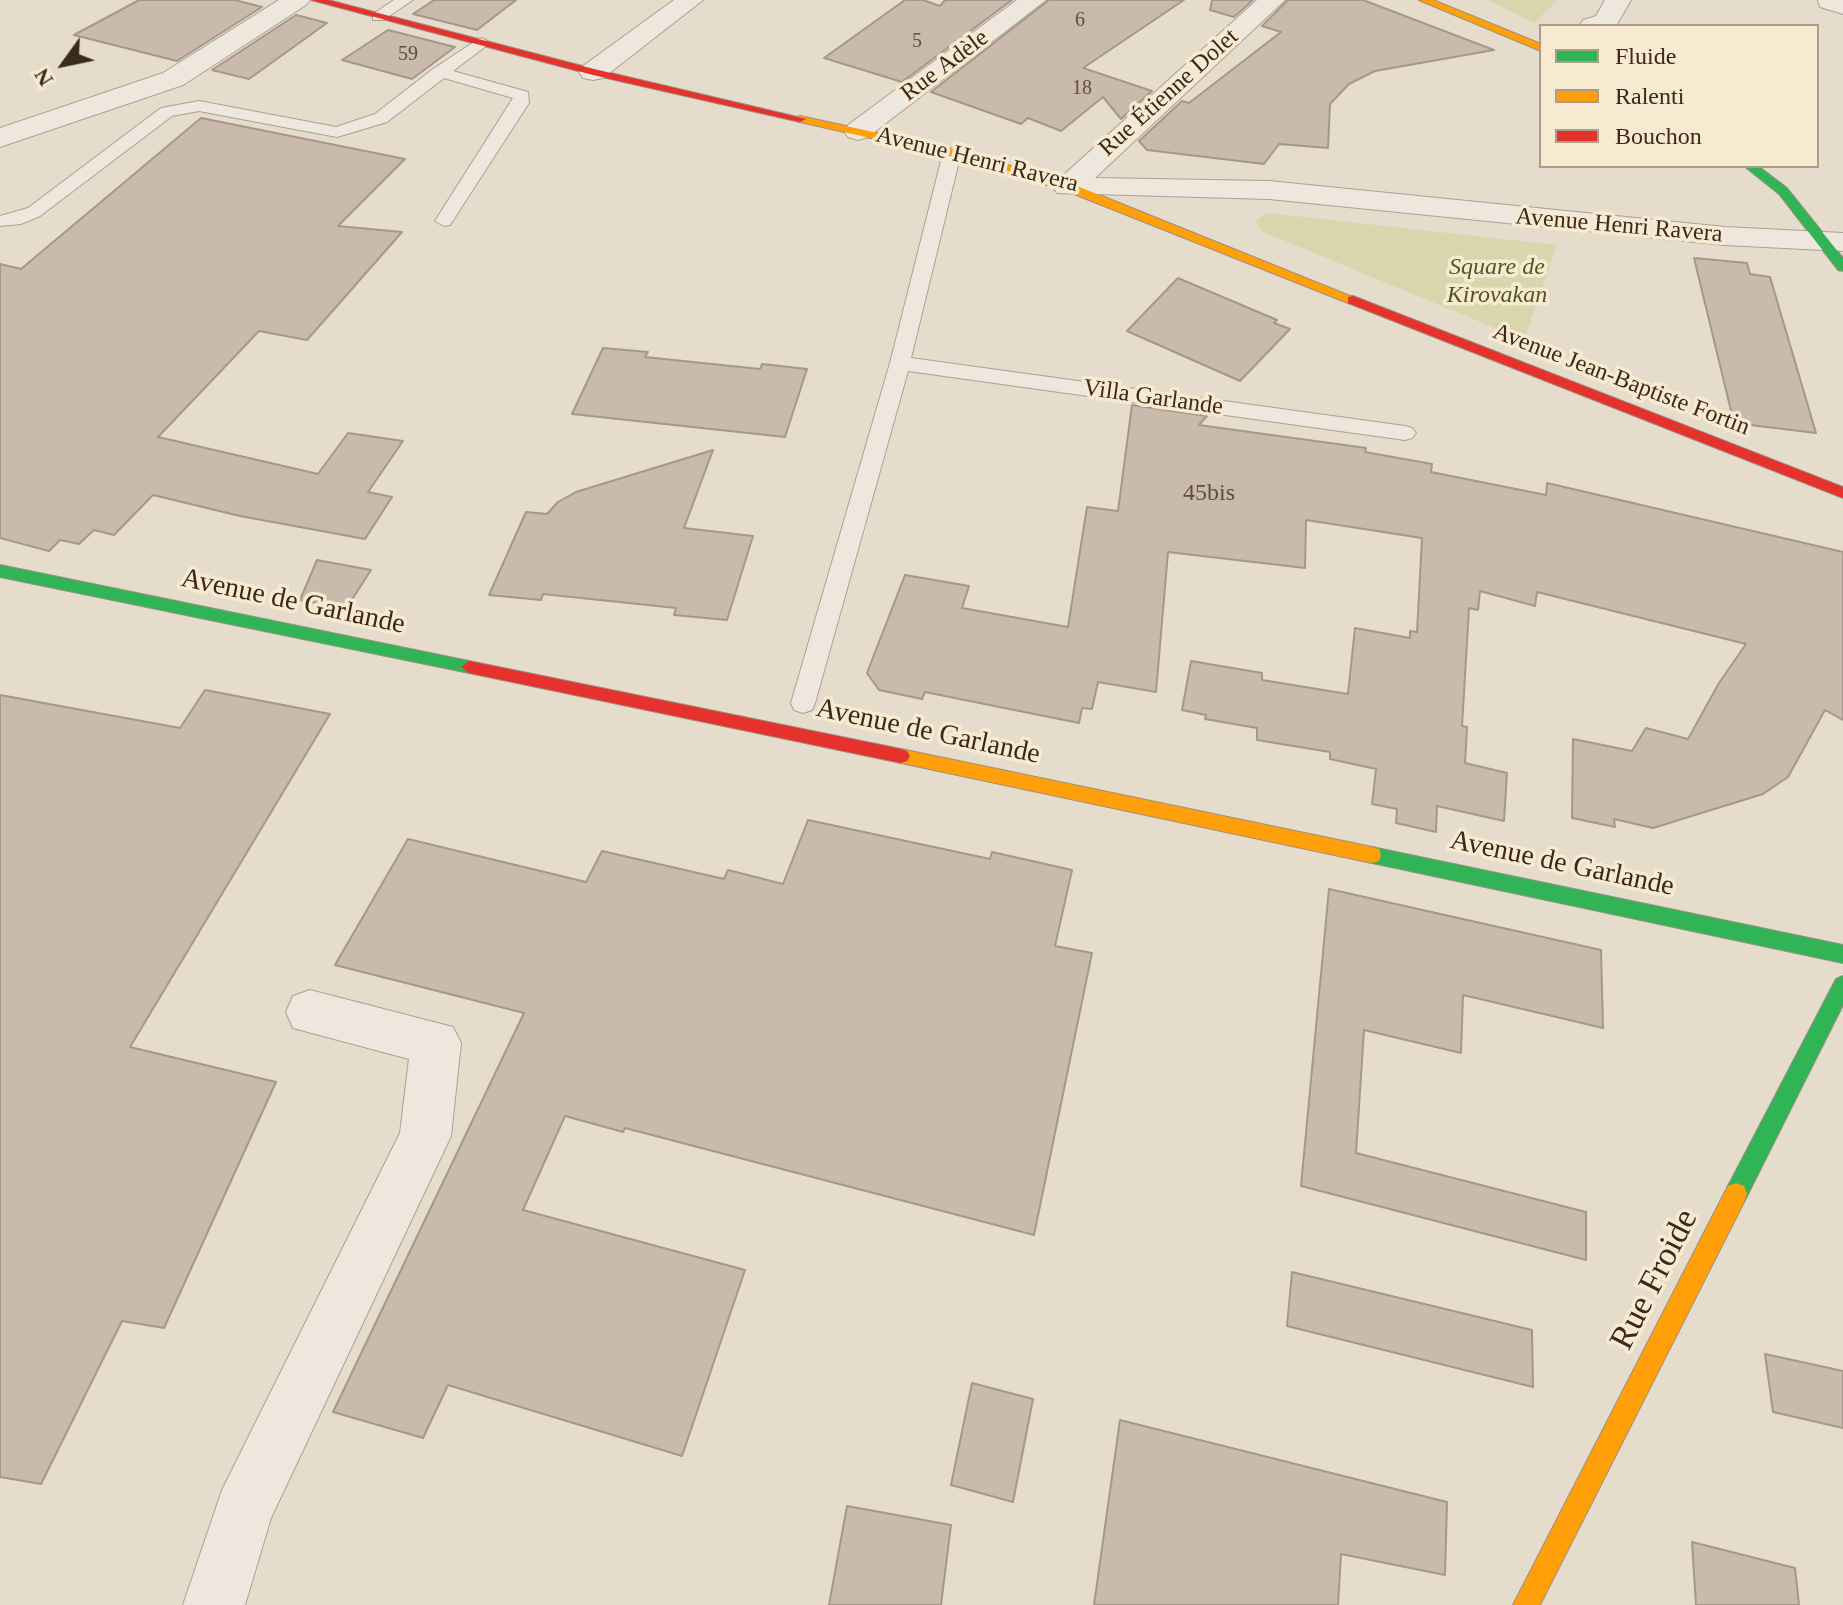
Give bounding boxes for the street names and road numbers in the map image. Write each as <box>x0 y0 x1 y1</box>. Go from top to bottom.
street label: Rue Étienne Dolet <box>1093 23 1245 163</box>
street label: Rue Adèle <box>896 24 994 108</box>
street label: Avenue Henri Ravera <box>873 121 1081 199</box>
street label: Avenue Henri Ravera <box>1514 203 1724 249</box>
street label: Avenue Jean-Baptiste Fortin <box>1488 318 1754 442</box>
street label: Villa Garlande <box>1081 374 1225 422</box>
street label: Avenue de Garlande <box>178 562 408 642</box>
street label: Avenue de Garlande <box>813 692 1043 772</box>
street label: Avenue de Garlande <box>1447 824 1677 904</box>
street label: Rue Froide <box>1602 1203 1708 1357</box>

